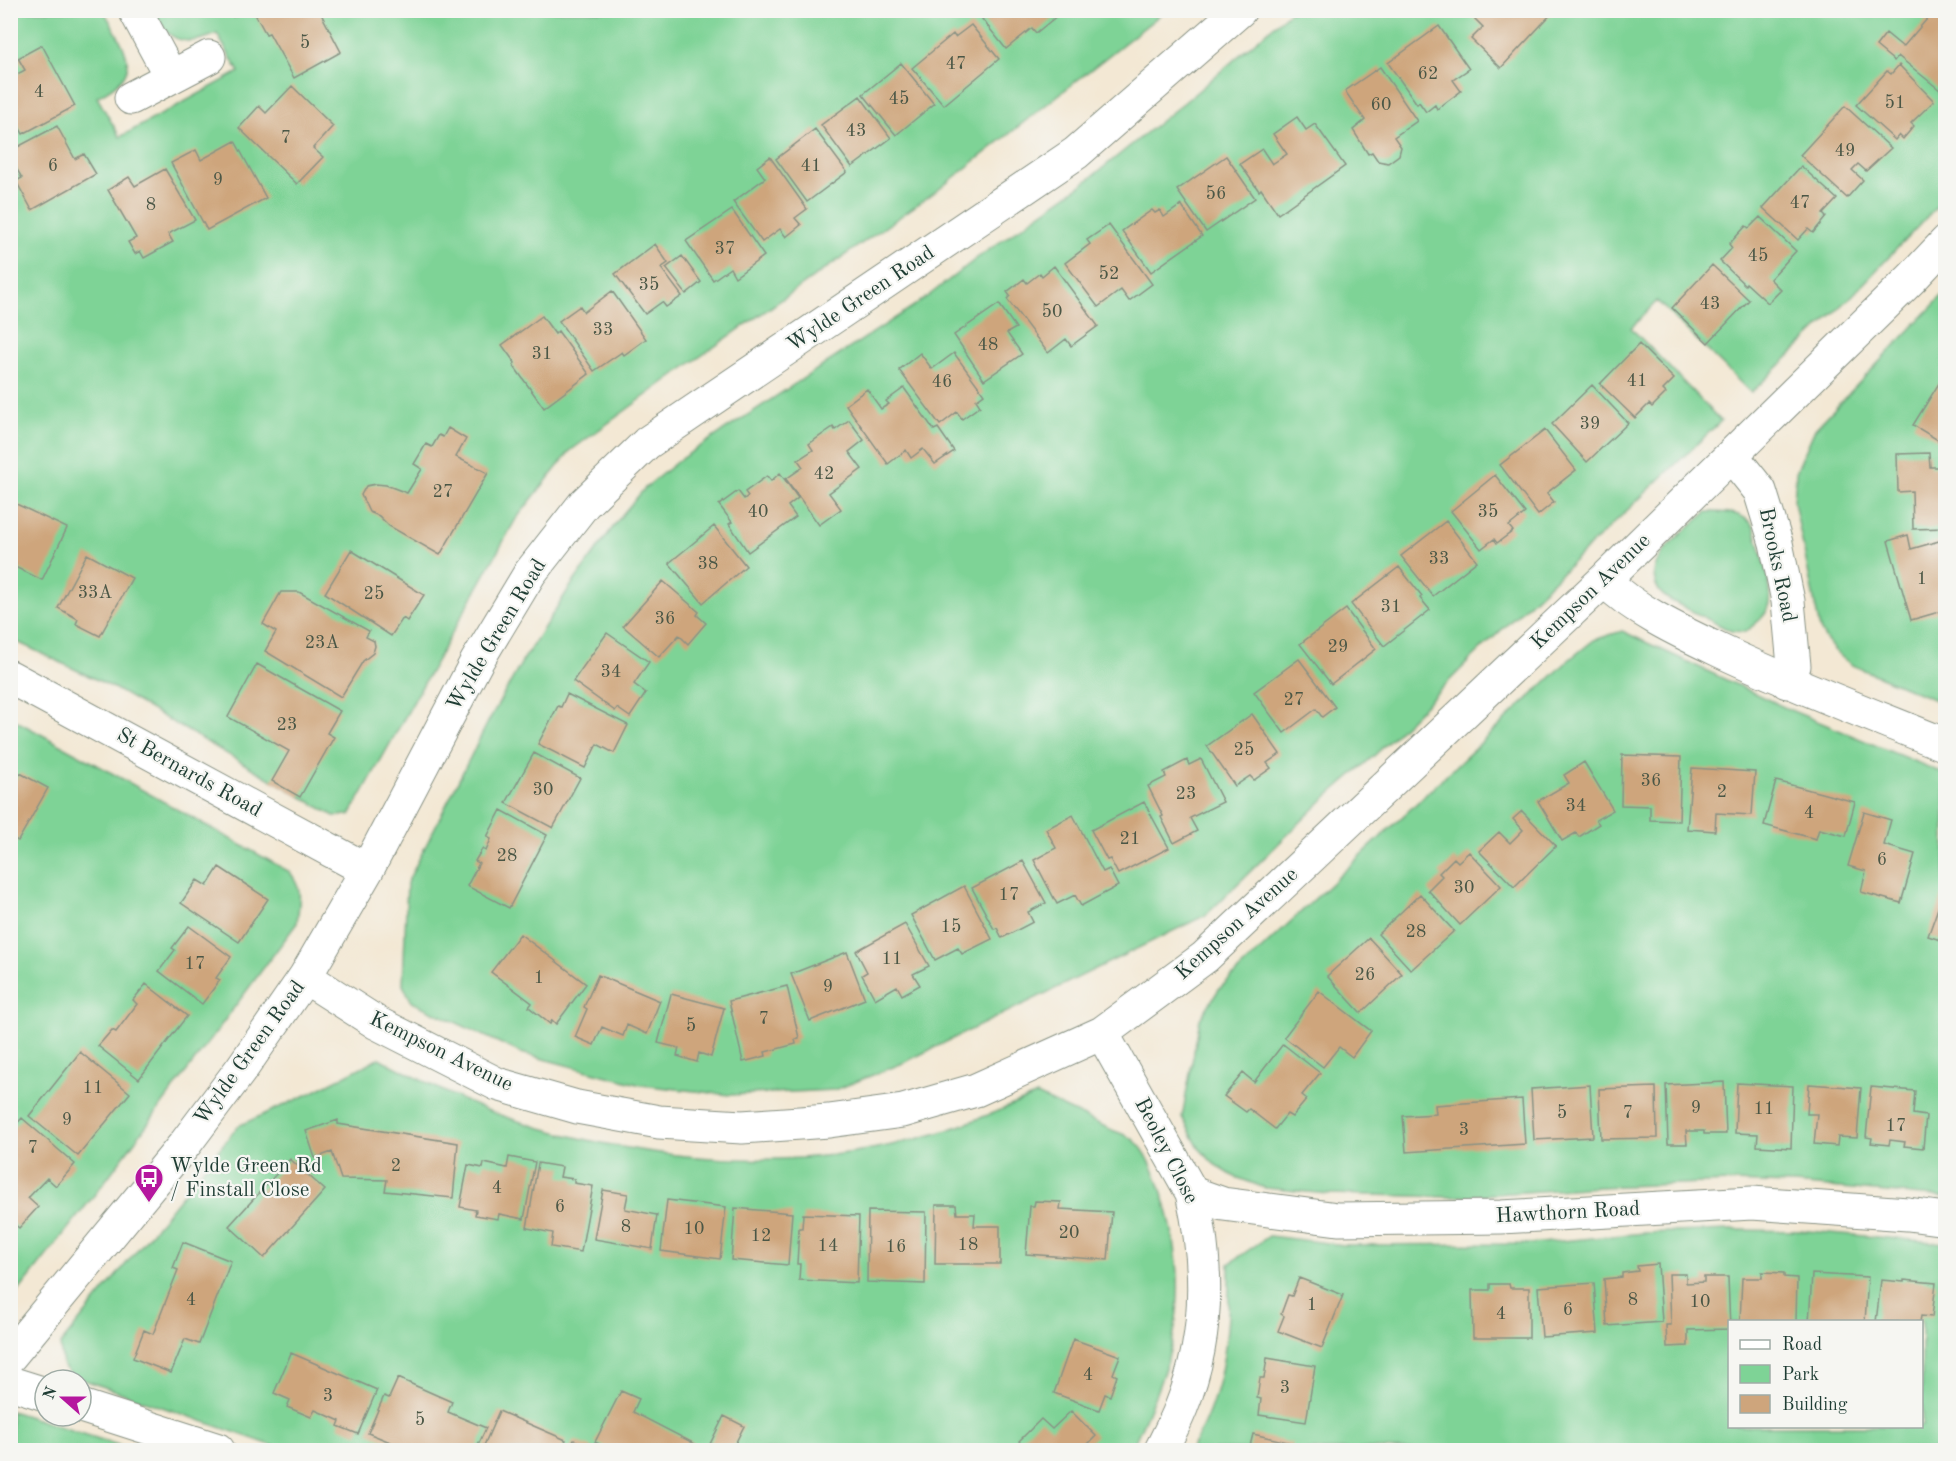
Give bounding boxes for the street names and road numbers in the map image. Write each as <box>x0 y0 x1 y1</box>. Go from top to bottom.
street label: Wylde Green Road <box>784 242 939 356</box>
street label: Brooks Road <box>1755 506 1799 624</box>
street label: Kempson Avenue <box>1527 530 1655 654</box>
street label: Wylde Green Road <box>444 556 551 714</box>
street label: St Bernards Road <box>113 725 265 821</box>
street label: Kempson Avenue <box>1172 864 1302 984</box>
street label: Wylde Green Road <box>191 977 309 1129</box>
street label: Kempson Avenue <box>366 1008 516 1096</box>
street label: Beoley Close <box>1130 1095 1202 1207</box>
street label: Hawthorn Road <box>1495 1199 1641 1227</box>

